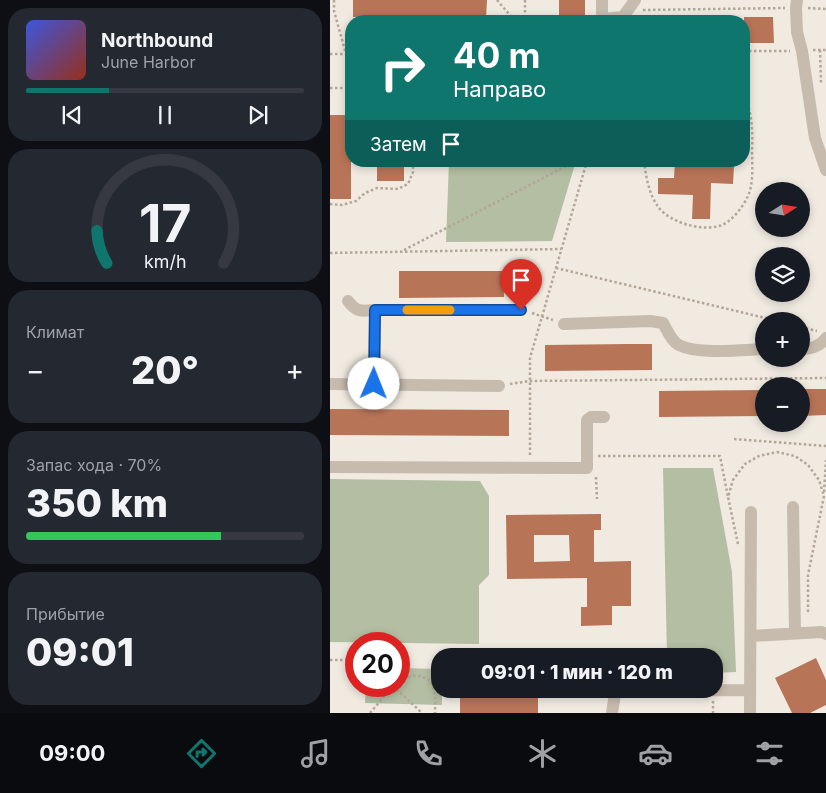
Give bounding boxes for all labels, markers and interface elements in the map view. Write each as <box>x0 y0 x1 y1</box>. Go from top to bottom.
text: Northbound <box>101 29 213 52</box>
text: 40 m <box>453 34 541 76</box>
icon: right <box>370 35 435 100</box>
text: June Harbor <box>101 52 195 72</box>
text: Направо <box>453 76 546 102</box>
icon: previous <box>58 101 86 129</box>
icon: pause <box>151 101 179 129</box>
icon: next <box>244 101 272 129</box>
icon: arrive <box>437 130 465 158</box>
text: Затем <box>370 133 427 156</box>
north arrow <box>755 182 810 238</box>
map controls <box>755 182 810 432</box>
text: 17 <box>139 192 191 255</box>
button: layers <box>755 247 810 302</box>
text: km/h <box>144 251 186 272</box>
pin <box>500 259 542 310</box>
icon: arrive <box>507 266 535 294</box>
button: + <box>755 312 810 367</box>
text: Климат <box>26 322 84 342</box>
text: 20° <box>131 347 199 393</box>
text: − <box>26 353 45 387</box>
text: + <box>285 353 304 387</box>
position arrow <box>347 357 399 409</box>
button: − <box>755 377 810 432</box>
text: Запас хода · 70% <box>26 455 162 475</box>
text: 350 km <box>26 480 168 526</box>
text: Прибытие <box>26 604 105 624</box>
text: 09:01 <box>26 629 134 675</box>
speed limit sign: 20 <box>345 632 410 697</box>
text: 09:01 · 1 мин · 120 m <box>481 661 673 684</box>
icon: directions <box>184 736 219 771</box>
icon: music <box>298 736 333 771</box>
icon: phone <box>411 736 446 771</box>
icon: climate <box>525 736 560 771</box>
icon: car <box>638 736 673 771</box>
icon: filters <box>752 736 787 771</box>
text: 09:00 <box>39 740 105 766</box>

